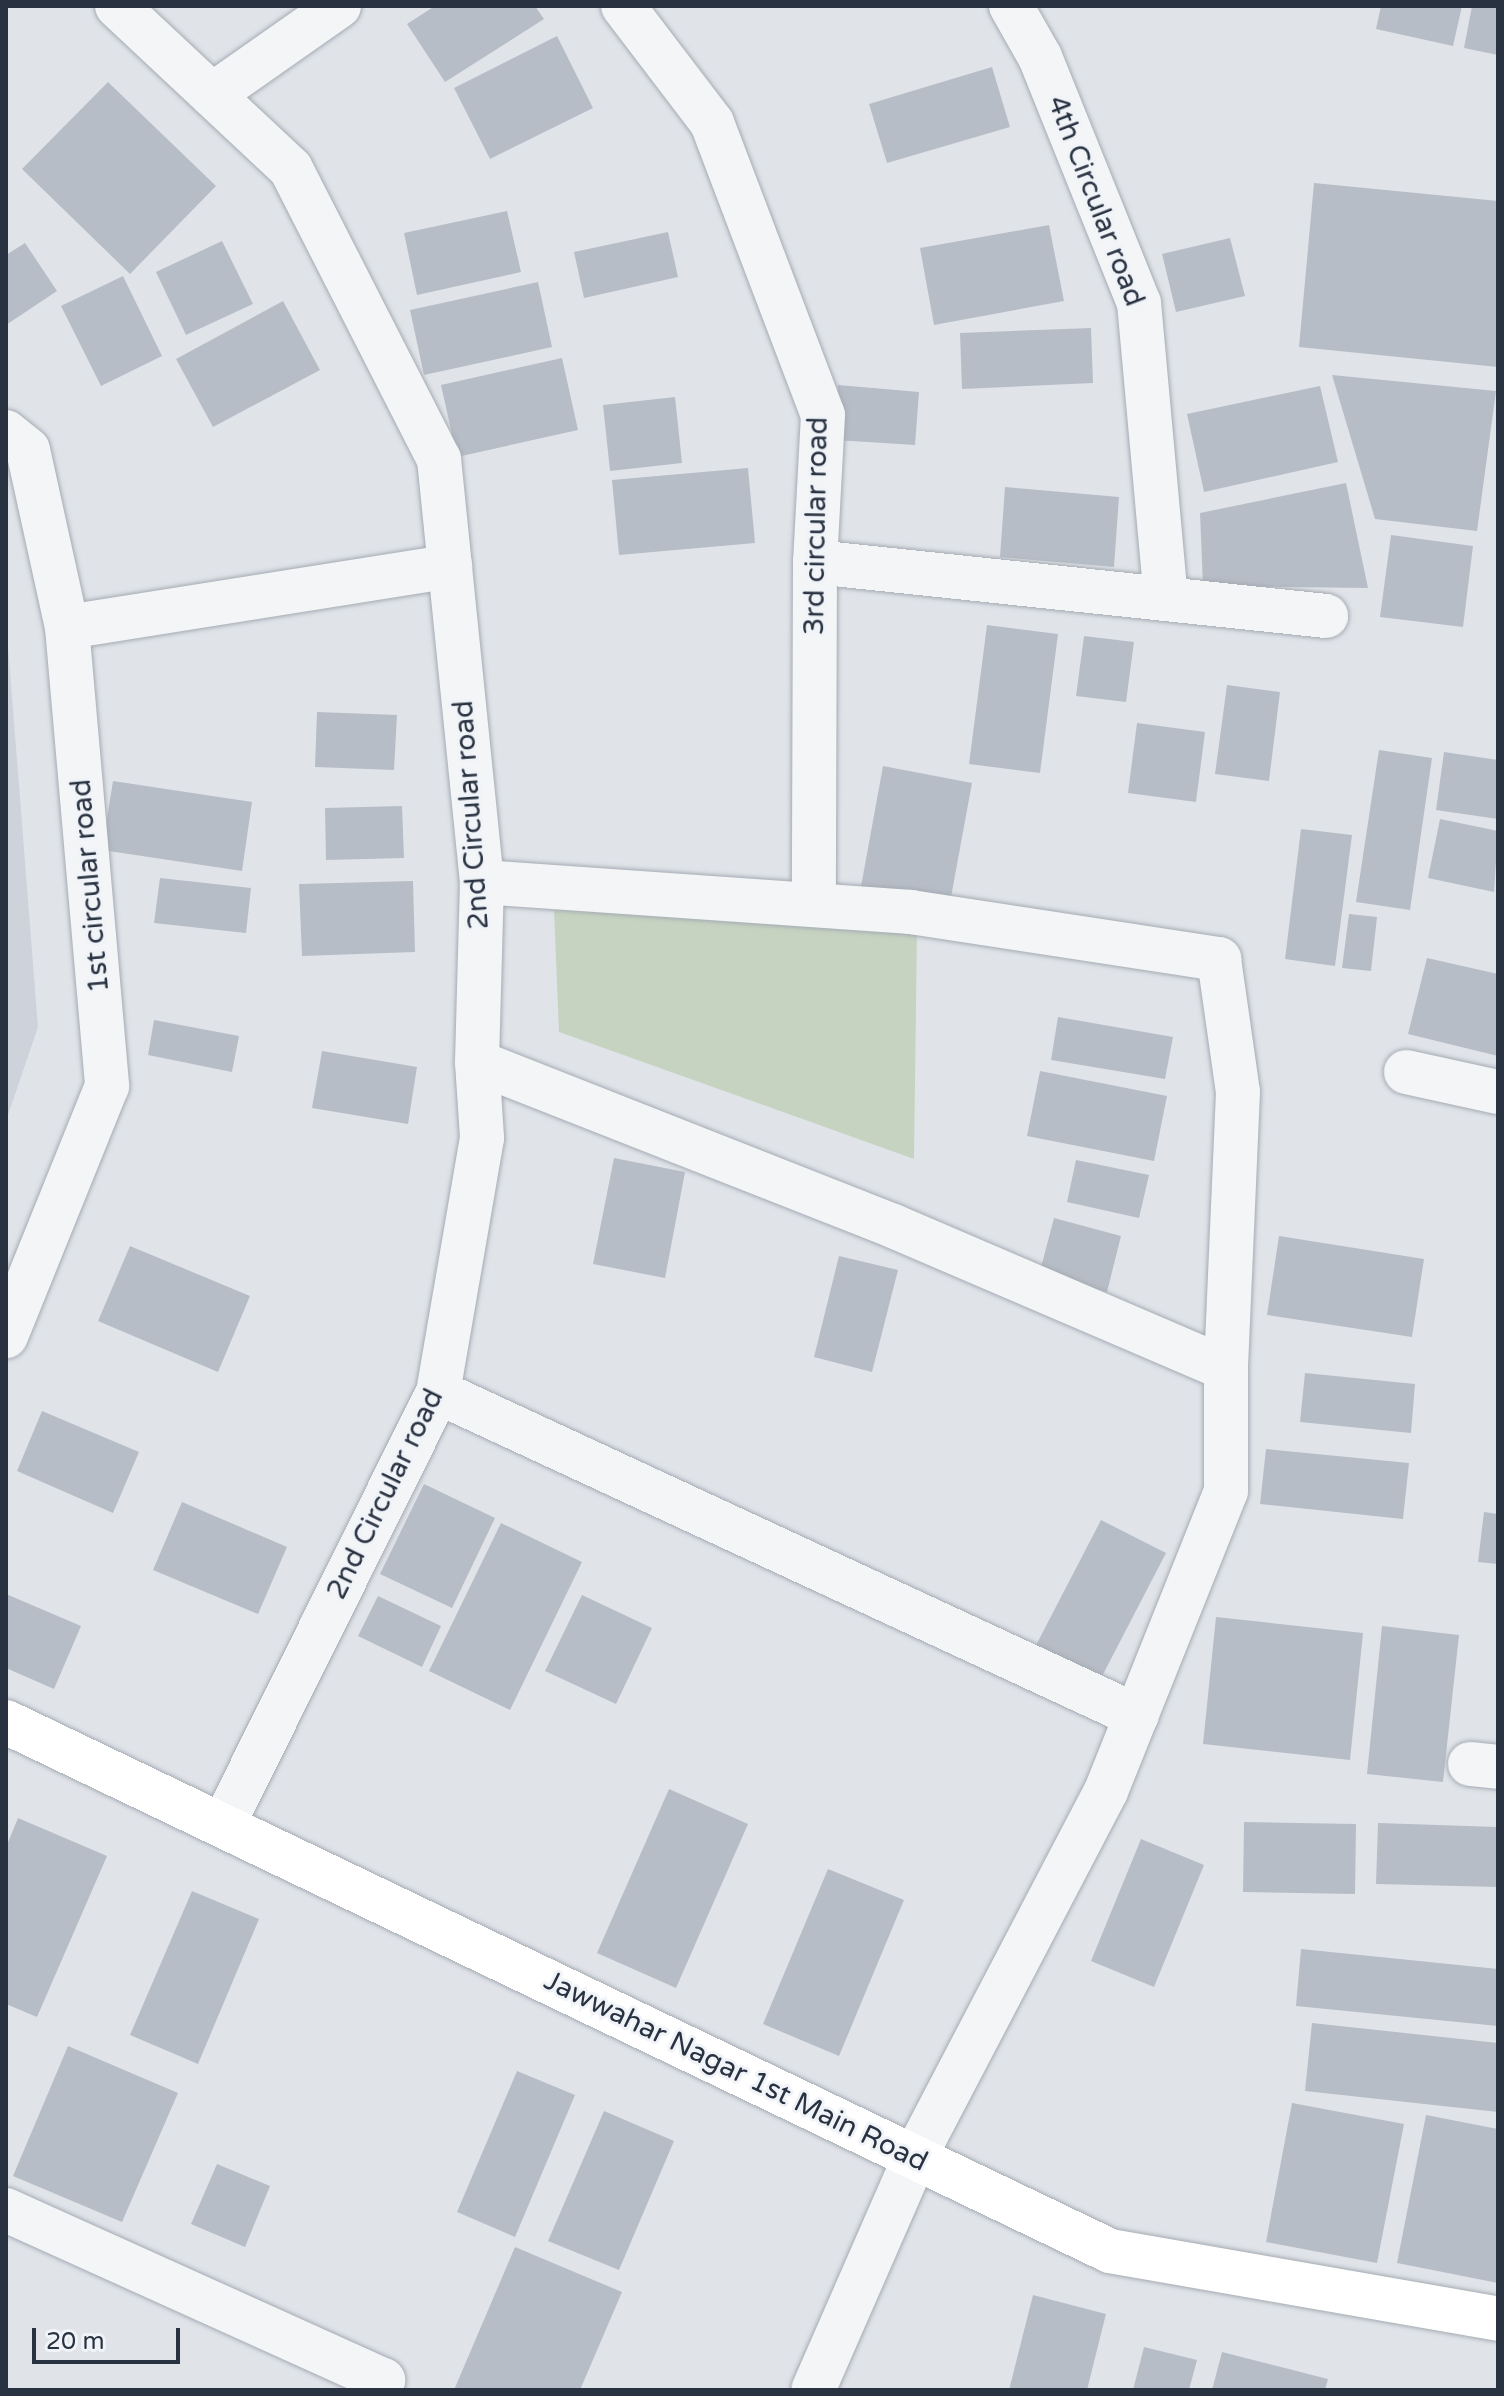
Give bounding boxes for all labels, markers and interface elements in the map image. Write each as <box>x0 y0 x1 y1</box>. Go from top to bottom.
street label: 4th Circular road <box>1040 91 1152 311</box>
street label: 3rd circular road <box>797 416 835 636</box>
street label: 2nd Circular road <box>446 699 496 931</box>
street label: 1st circular road <box>64 778 116 994</box>
street label: 2nd Circular road <box>320 1383 450 1605</box>
street label: Jawwahar Nagar 1st Main Road <box>539 1963 933 2179</box>
scale bar <box>36 2312 184 2362</box>
text: 20 m <box>46 2327 104 2356</box>

